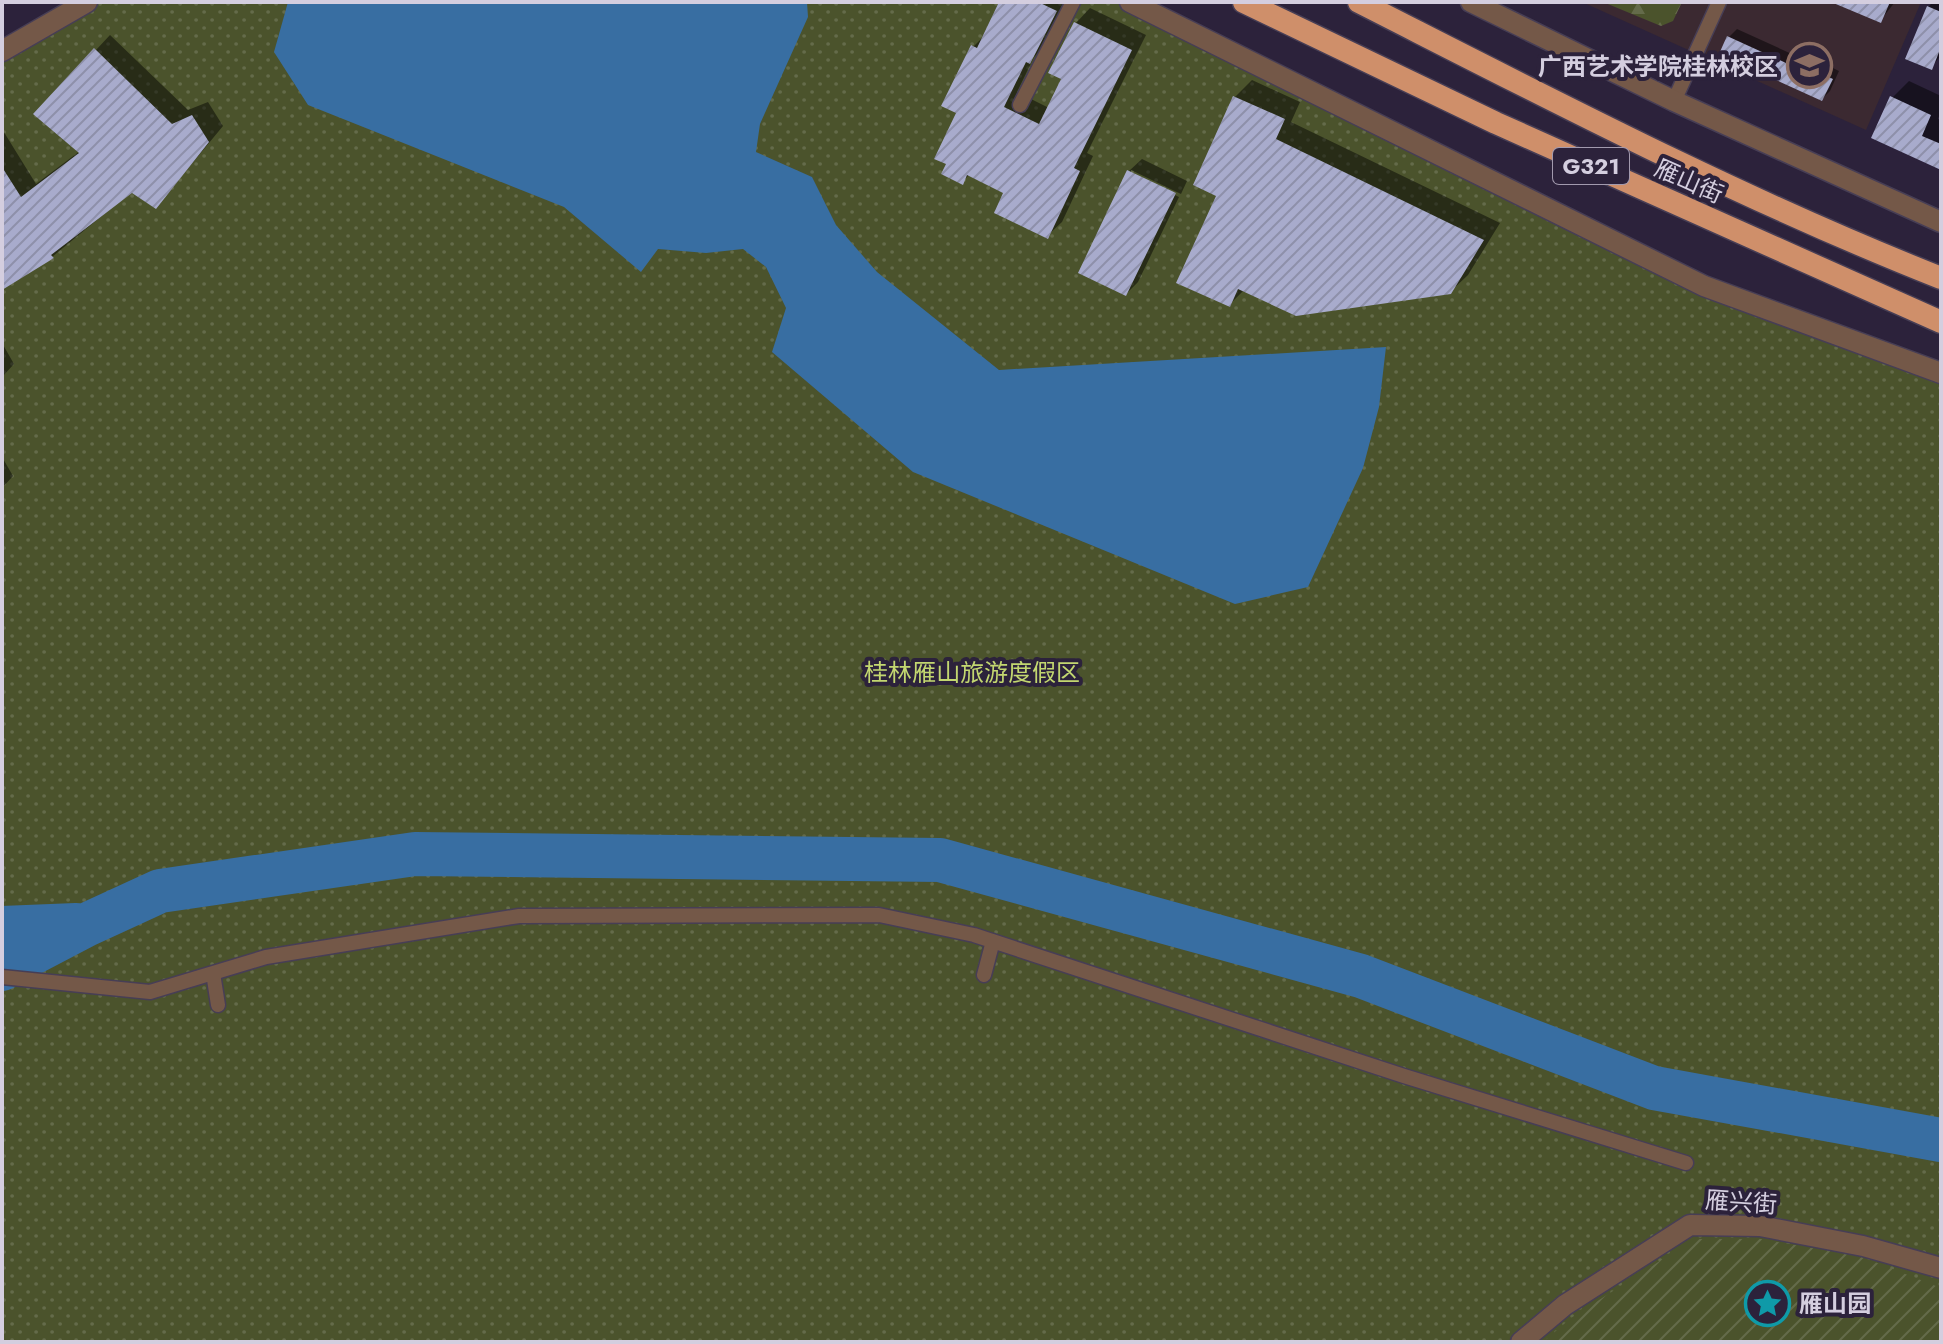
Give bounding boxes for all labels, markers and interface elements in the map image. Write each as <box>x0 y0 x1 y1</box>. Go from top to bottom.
school or university icon: 广西艺术学院桂林校区 <box>1785 42 1833 90</box>
place label: 广西艺术学院桂林校区 <box>1538 49 1778 84</box>
road number: G321 <box>1553 148 1629 184</box>
street label: 雁山街 <box>1649 150 1729 212</box>
park label: 桂林雁山旅游度假区 <box>864 655 1080 690</box>
street label: 雁兴街 <box>1704 1182 1778 1222</box>
place icon: 雁山园 <box>1744 1279 1792 1327</box>
place label: 雁山园 <box>1799 1286 1871 1321</box>

